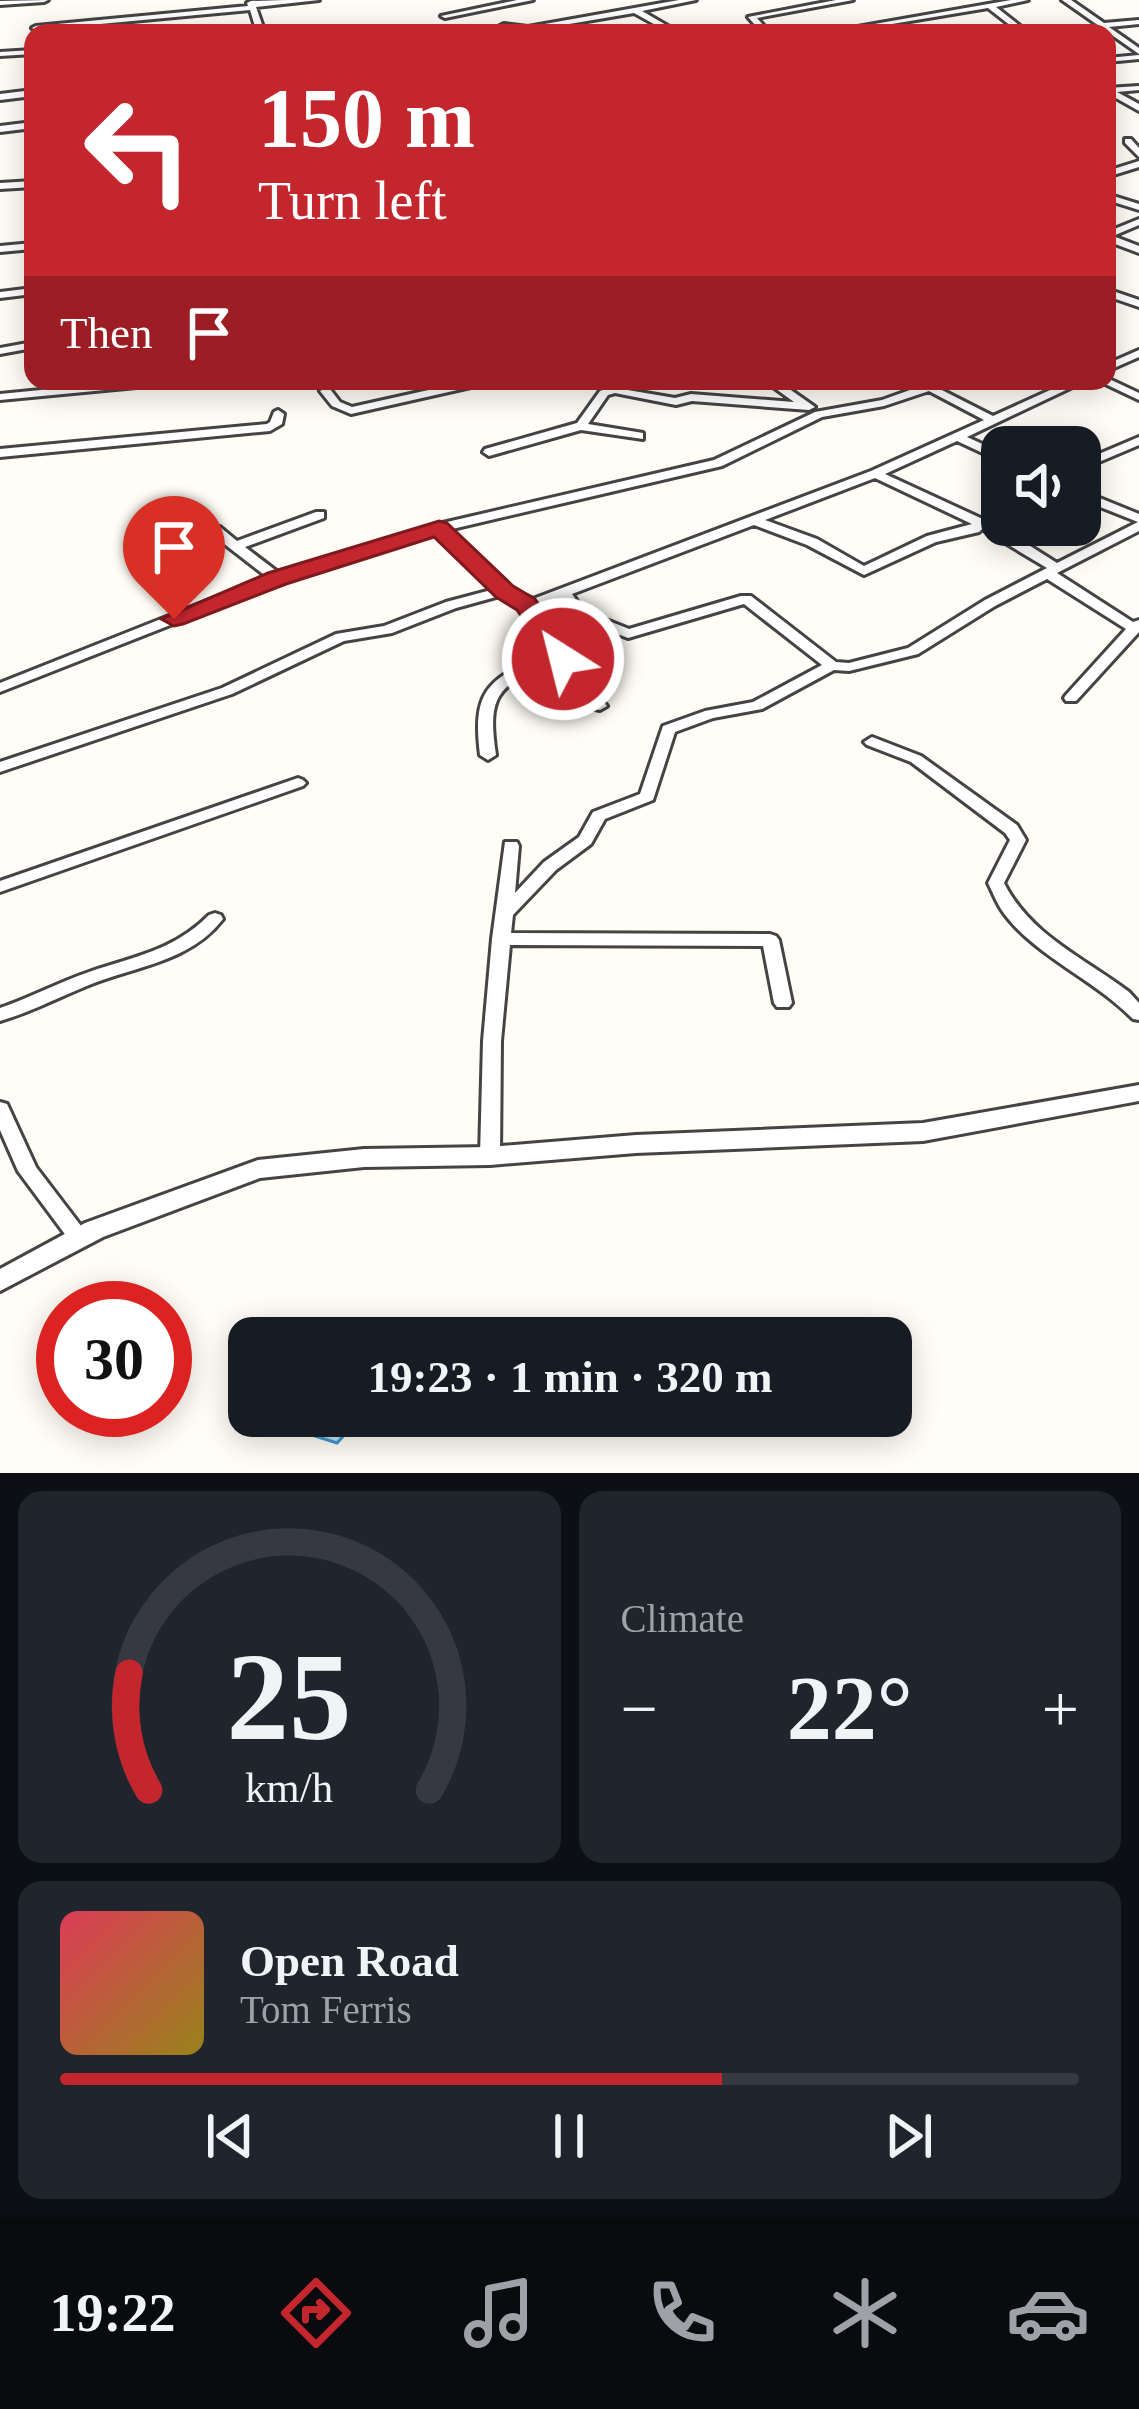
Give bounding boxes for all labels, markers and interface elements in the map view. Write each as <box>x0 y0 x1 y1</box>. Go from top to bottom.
icon: left <box>60 72 216 228</box>
text: 150 m <box>258 72 475 165</box>
text: Turn left <box>258 171 447 231</box>
icon: arrive <box>176 300 242 366</box>
text: Then <box>60 308 152 358</box>
map controls <box>981 426 1101 546</box>
button: sound <box>981 426 1101 546</box>
pin <box>123 496 225 619</box>
icon: arrive <box>141 514 207 580</box>
position arrow <box>500 596 626 722</box>
speed limit sign: 30 <box>36 1281 192 1437</box>
text: 19:23 · 1 min · 320 m <box>368 1352 773 1402</box>
text: Climate <box>621 1597 744 1640</box>
text: 25 <box>227 1628 352 1766</box>
text: 22° <box>787 1659 913 1758</box>
text: − <box>621 1672 658 1745</box>
text: + <box>1042 1672 1079 1745</box>
text: km/h <box>245 1764 333 1811</box>
text: Open Road <box>240 1936 459 1986</box>
text: Tom Ferris <box>240 1988 412 2031</box>
icon: previous <box>197 2103 263 2169</box>
icon: pause <box>536 2103 602 2169</box>
icon: next <box>876 2103 942 2169</box>
icon: directions <box>274 2271 358 2355</box>
icon: music <box>457 2271 541 2355</box>
icon: phone <box>640 2271 724 2355</box>
icon: climate <box>823 2271 907 2355</box>
icon: car <box>1006 2271 1090 2355</box>
text: 19:22 <box>49 2283 175 2343</box>

